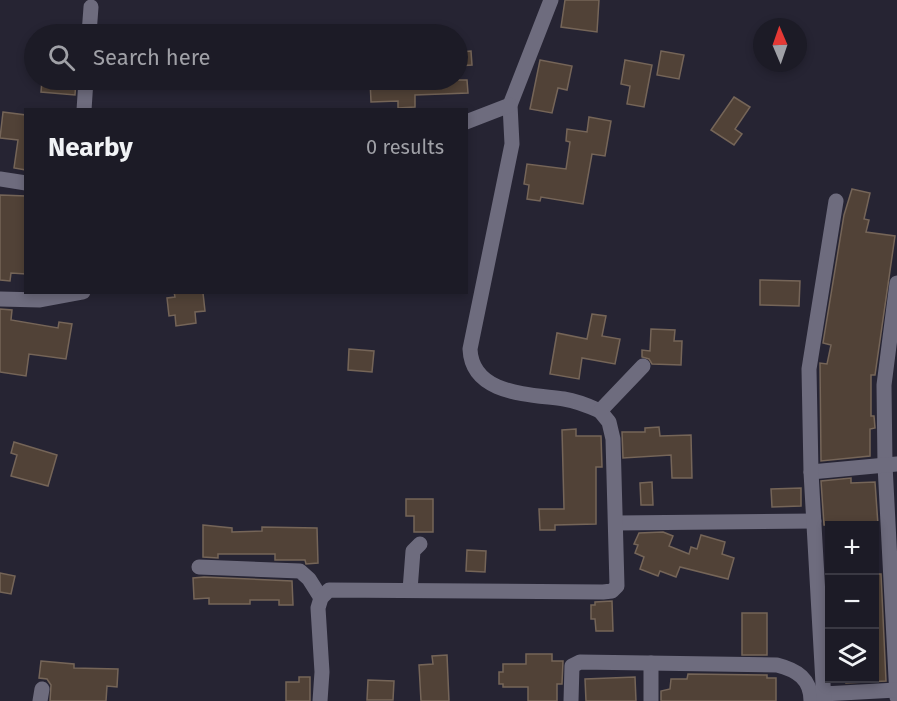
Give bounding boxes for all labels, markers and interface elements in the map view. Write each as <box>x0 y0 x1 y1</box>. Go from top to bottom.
north arrow <box>753 18 807 72</box>
search box <box>24 24 468 90</box>
icon: search <box>45 41 78 74</box>
text: Search here <box>93 44 211 71</box>
text: Nearby <box>48 132 133 163</box>
text: 0 results <box>366 135 444 159</box>
map controls <box>825 521 879 683</box>
button: + <box>825 521 879 575</box>
button: − <box>825 575 879 629</box>
button: layers <box>825 629 879 683</box>

